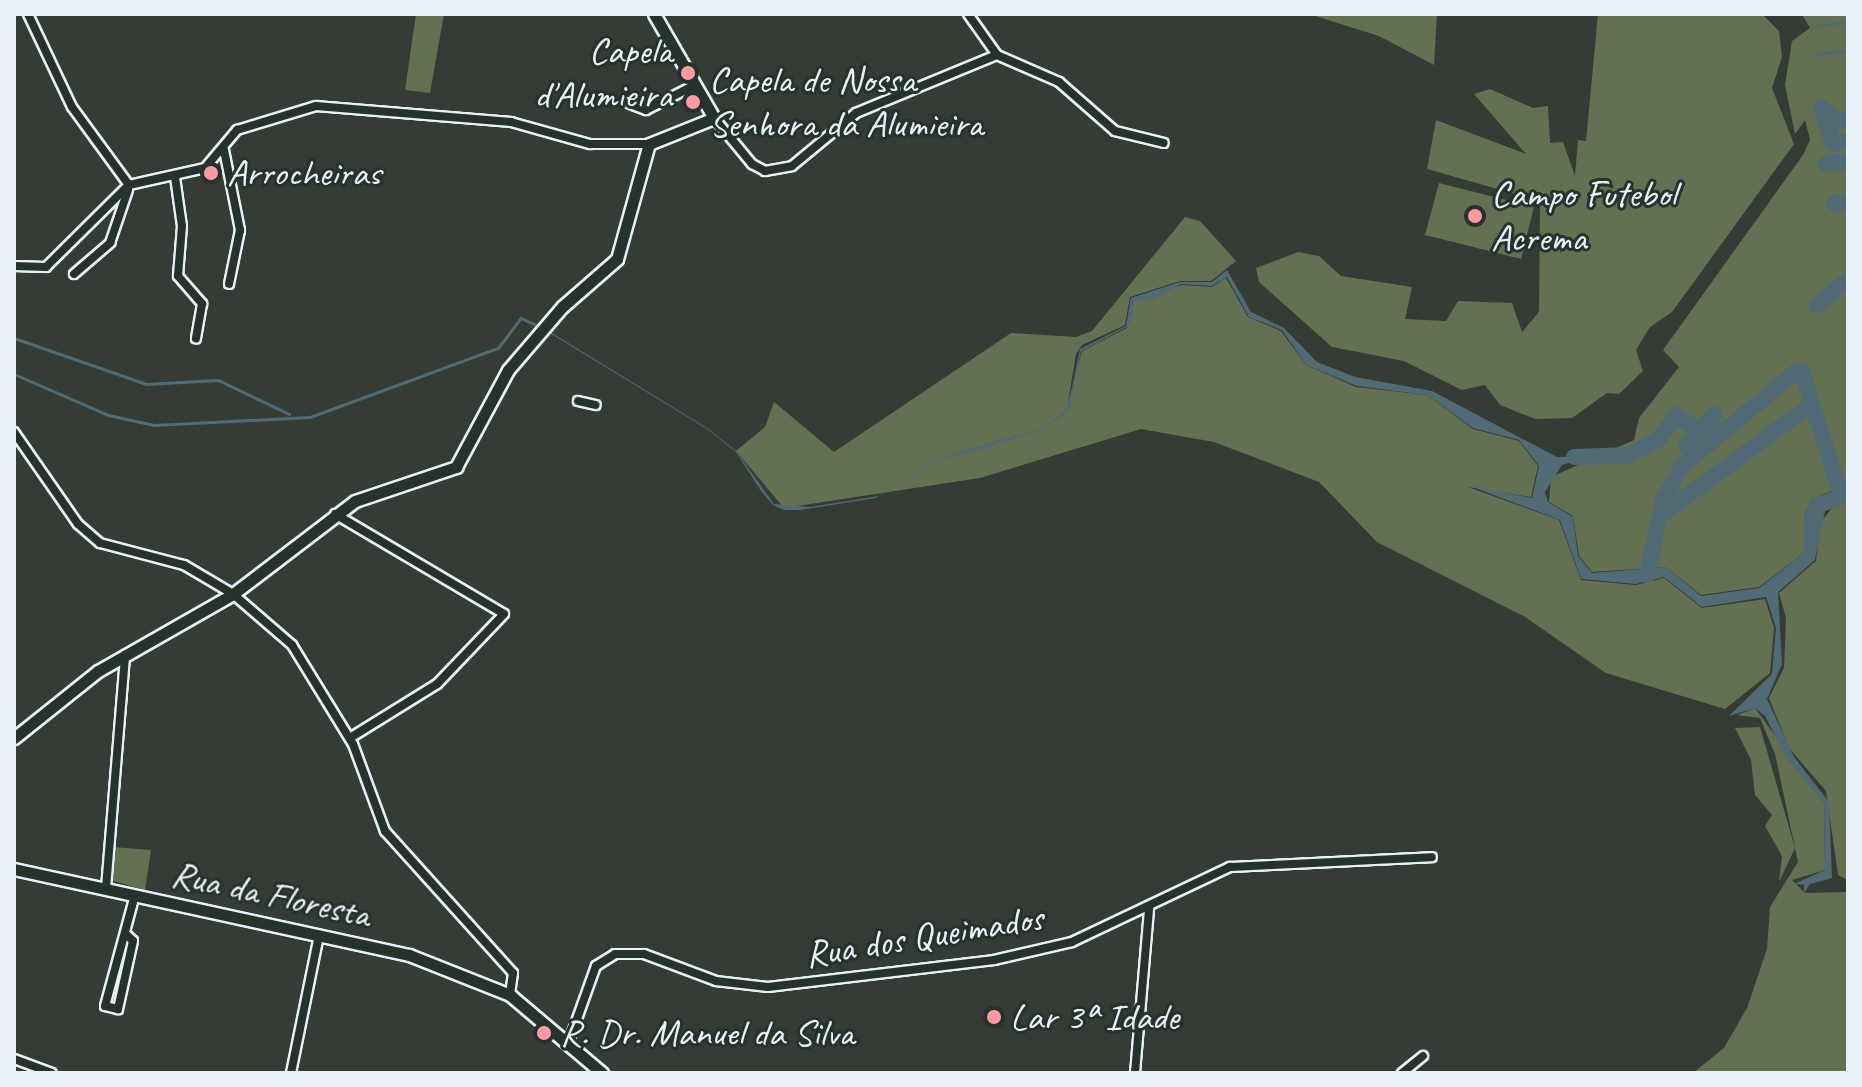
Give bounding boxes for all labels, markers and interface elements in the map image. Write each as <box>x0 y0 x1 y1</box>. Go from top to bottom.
place label: Capela d'Alumieira <box>534 28 672 118</box>
place label: Capela de Nossa Senhora da Alumieira <box>709 57 984 146</box>
marker: Capela d'Alumieira <box>679 64 697 82</box>
marker: Capela de Nossa Senhora da Alumieira <box>684 93 702 111</box>
place label: Arrocheiras <box>227 150 381 196</box>
marker: Arrocheiras <box>202 164 220 182</box>
place label: Campo Futebol Acrema <box>1491 171 1676 260</box>
marker: Campo Futebol Acrema <box>1466 207 1484 225</box>
street label: Rua da Floresta <box>167 851 375 937</box>
street label: Rua dos Queimados <box>802 895 1046 977</box>
place label: Lar 3ª Idade <box>1010 994 1179 1040</box>
marker: Lar 3ª Idade <box>985 1008 1003 1026</box>
place label: R. Dr. Manuel da Silva <box>560 1010 854 1056</box>
marker: R. Dr. Manuel da Silva <box>535 1024 553 1042</box>

